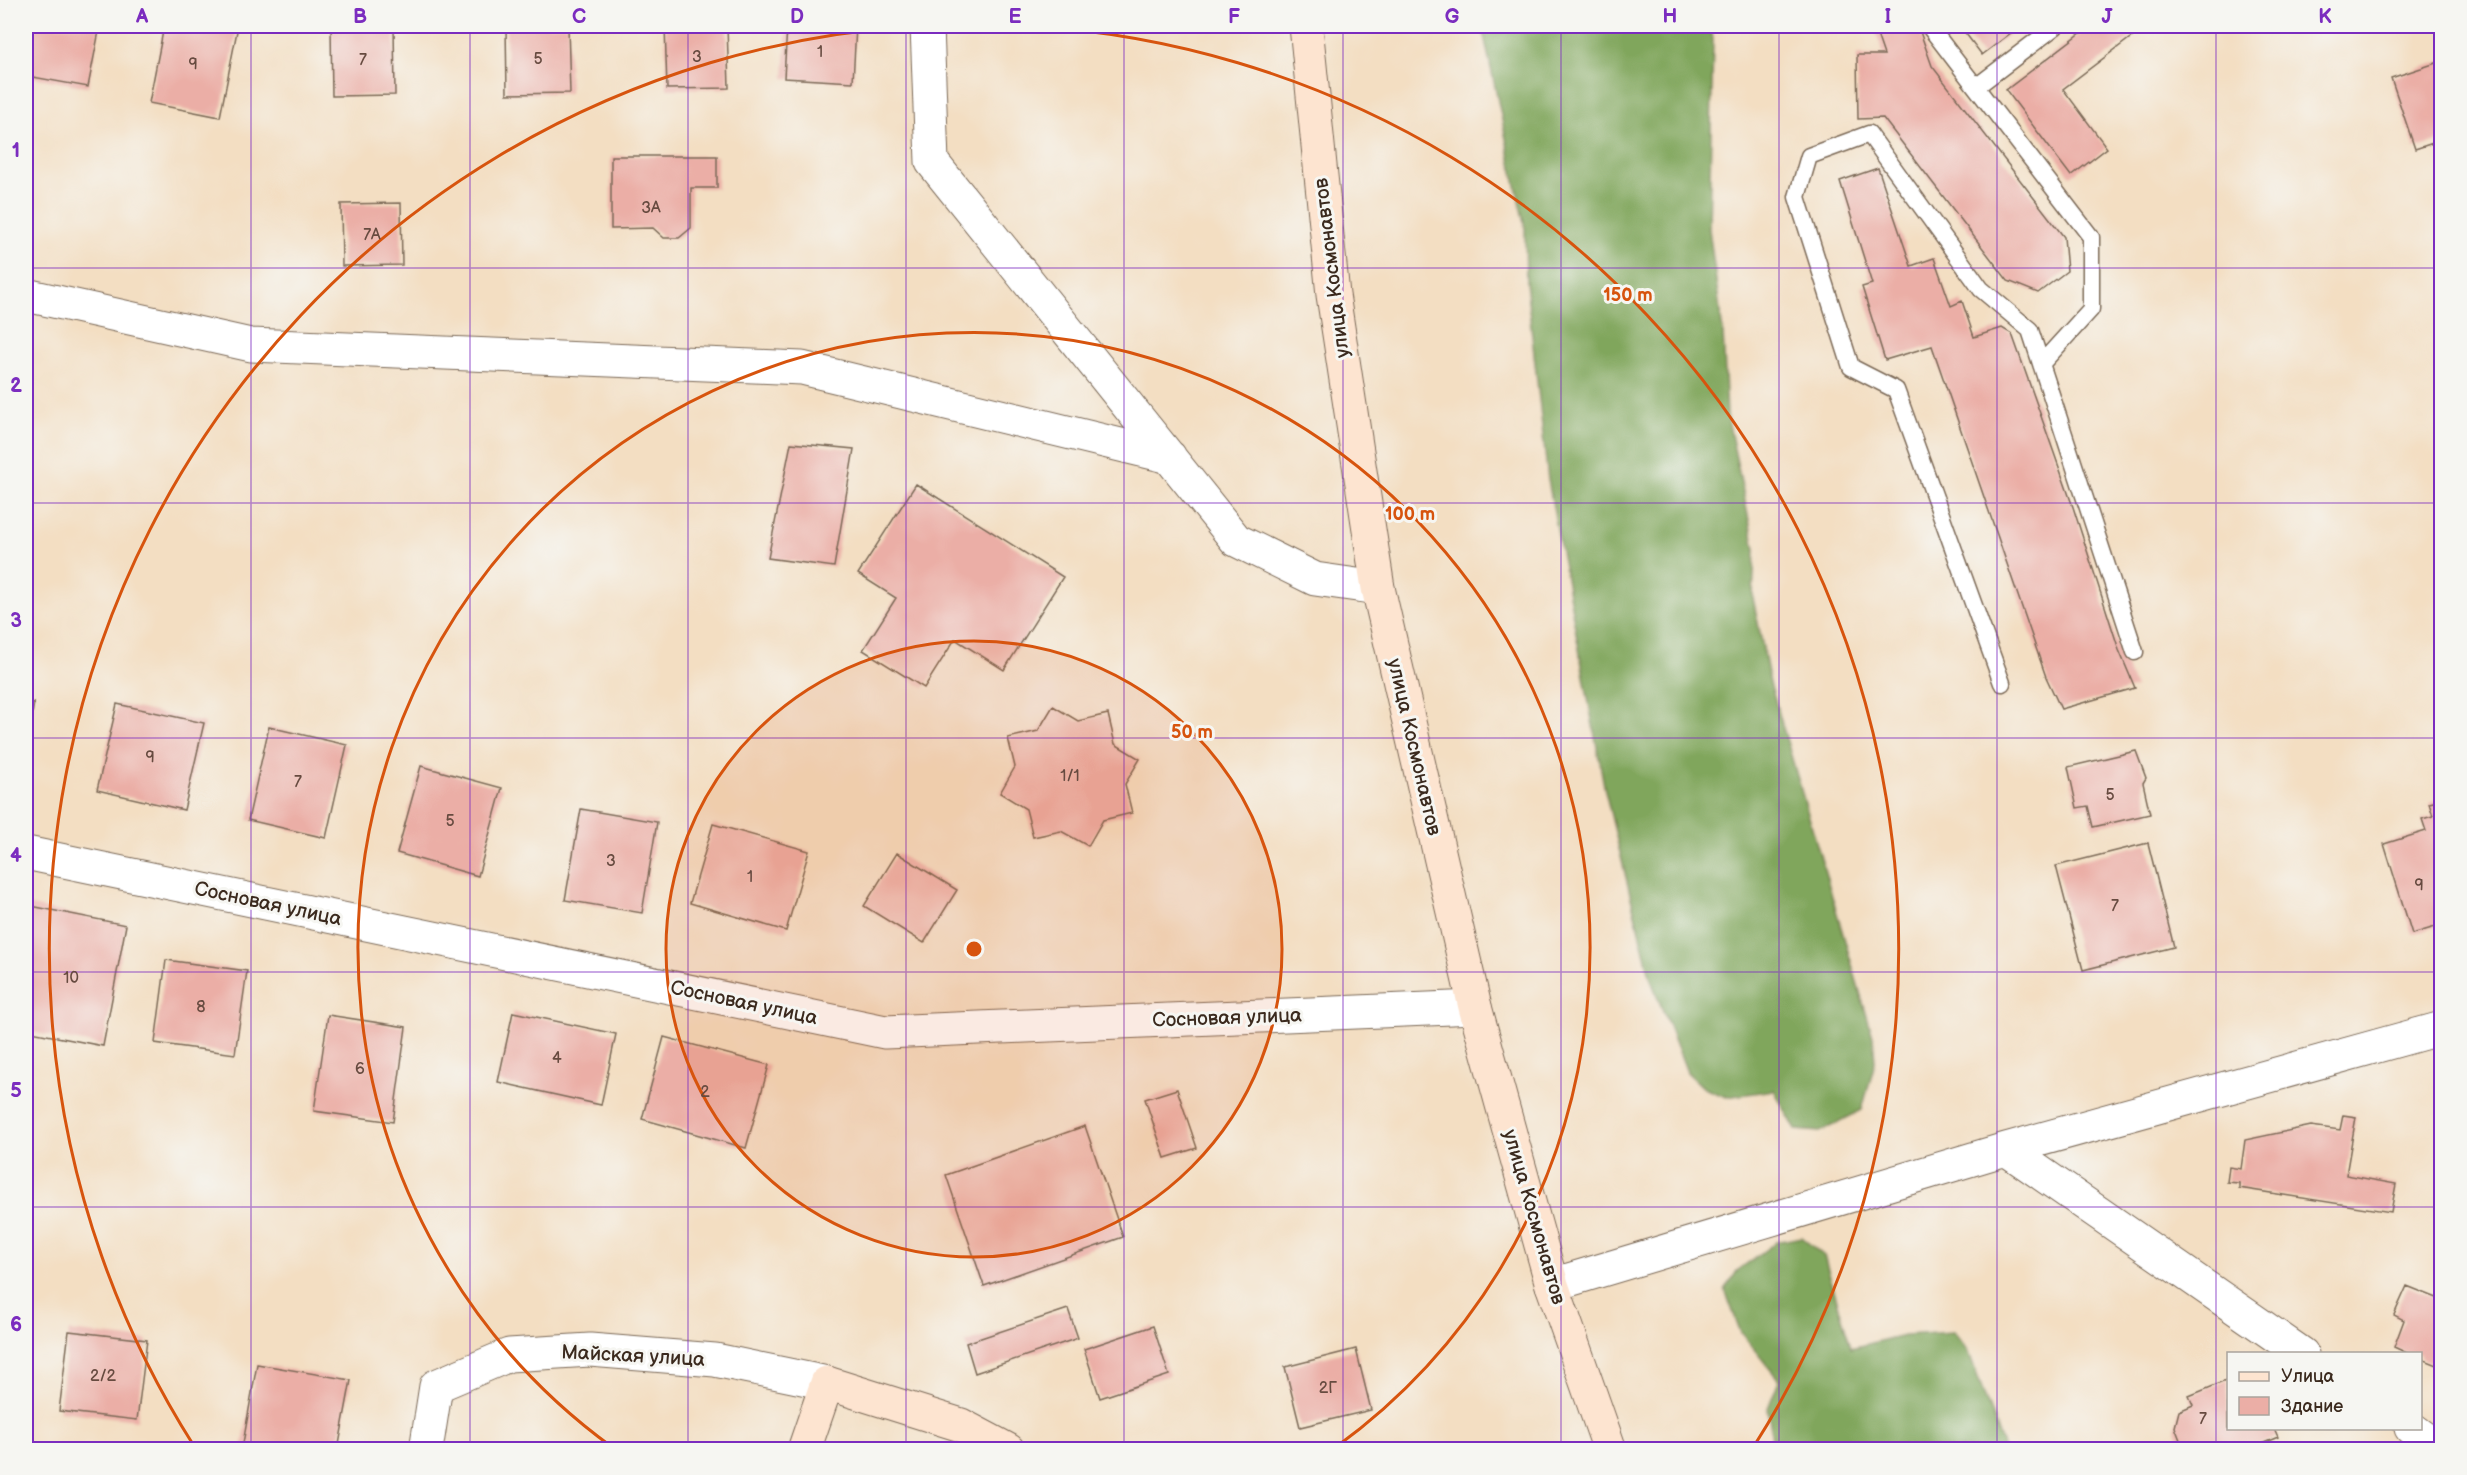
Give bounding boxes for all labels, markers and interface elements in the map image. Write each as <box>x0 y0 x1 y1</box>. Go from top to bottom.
text: A <box>135 5 149 29</box>
text: B <box>353 5 367 29</box>
text: C <box>572 5 586 29</box>
text: D <box>790 5 804 29</box>
text: E <box>1009 5 1022 29</box>
text: F <box>1228 5 1240 29</box>
text: G <box>1445 5 1460 29</box>
text: H <box>1663 5 1677 29</box>
text: I <box>1885 5 1891 29</box>
text: J <box>2102 5 2114 29</box>
text: K <box>2318 5 2332 29</box>
house number: 1 <box>817 43 823 62</box>
house number: 3 <box>692 48 702 67</box>
house number: 5 <box>533 50 543 69</box>
house number: 7 <box>359 51 367 70</box>
house number: 9 <box>188 55 198 74</box>
text: 1 <box>12 139 20 163</box>
street label: улица Космонавтов <box>1309 176 1355 359</box>
house number: 3А <box>641 199 661 218</box>
house number: 7А <box>363 226 381 245</box>
text: 150 m <box>1603 285 1653 306</box>
text: 2 <box>10 374 22 398</box>
text: 100 m <box>1385 504 1435 525</box>
text: 3 <box>10 609 22 633</box>
street label: улица Космонавтов <box>1382 656 1446 838</box>
text: 50 m <box>1171 722 1213 743</box>
house number: 9 <box>145 748 155 767</box>
house number: 1/1 <box>1060 767 1080 786</box>
house number: 7 <box>294 773 302 792</box>
house number: 5 <box>2105 786 2115 805</box>
house number: 5 <box>445 812 455 831</box>
text: 4 <box>10 844 22 868</box>
house number: 3 <box>606 852 616 871</box>
house number: 1 <box>747 868 753 887</box>
house number: 9 <box>2414 876 2424 895</box>
street label: Сосновая улица <box>192 877 344 931</box>
house number: 7 <box>2111 897 2119 916</box>
centre of rings <box>964 939 984 959</box>
house number: 10 <box>63 969 79 988</box>
street label: Сосновая улица <box>668 976 820 1030</box>
house number: 8 <box>196 998 206 1017</box>
street label: Сосновая улица <box>1152 1003 1302 1033</box>
house number: 4 <box>552 1049 562 1068</box>
house number: 6 <box>355 1060 365 1079</box>
text: 5 <box>10 1079 22 1103</box>
house number: 2 <box>700 1083 710 1102</box>
street label: улица Космонавтов <box>1498 1127 1571 1308</box>
text: 6 <box>10 1313 22 1337</box>
street label: Майская улица <box>561 1340 706 1372</box>
legend <box>2227 1352 2422 1430</box>
text: Улица <box>2281 1366 2335 1387</box>
house number: 2/2 <box>90 1367 117 1386</box>
house number: 2Г <box>1319 1379 1337 1398</box>
text: Здание <box>2281 1396 2343 1417</box>
house number: 7 <box>2199 1410 2207 1429</box>

